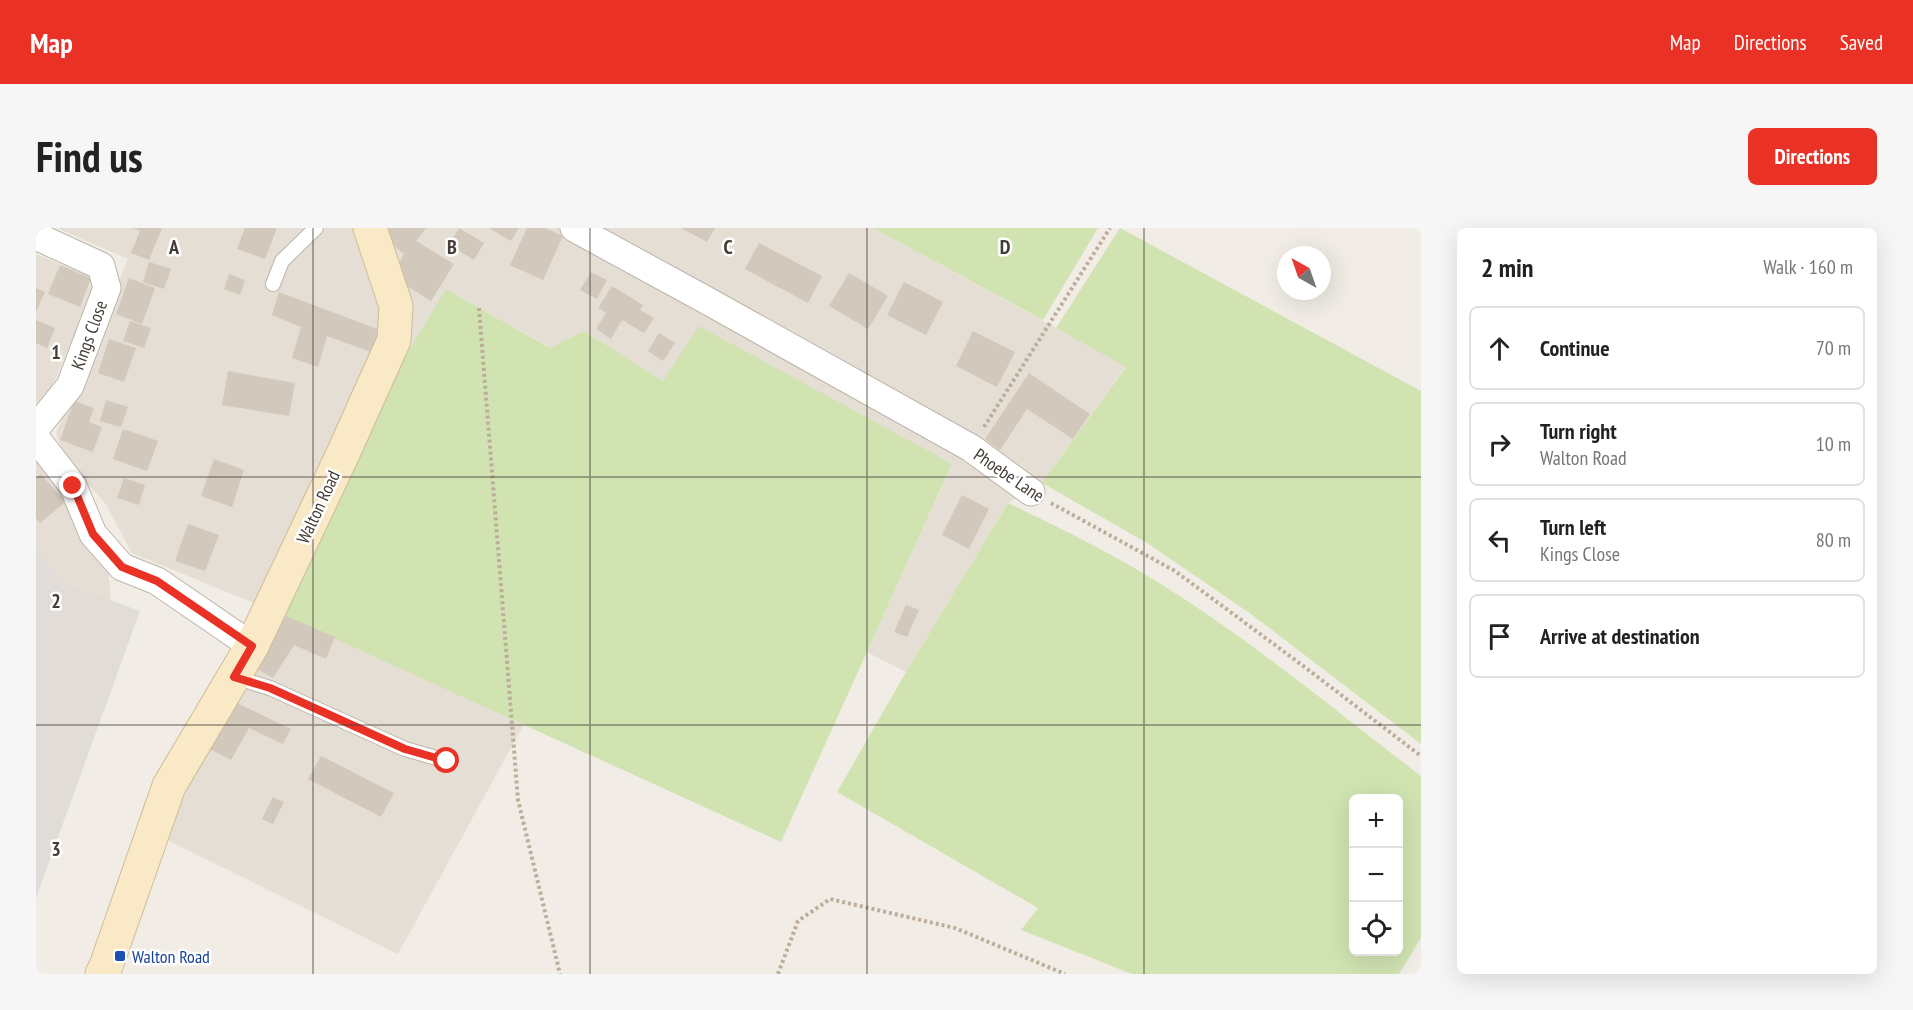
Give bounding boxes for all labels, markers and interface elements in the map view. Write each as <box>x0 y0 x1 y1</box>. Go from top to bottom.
text: Map <box>30 24 73 61</box>
text: Map <box>1670 29 1701 56</box>
text: Directions <box>1734 29 1807 56</box>
text: Saved <box>1840 29 1883 56</box>
button: Directions <box>1748 128 1877 185</box>
text: Find us <box>36 129 143 184</box>
text: A <box>168 234 180 260</box>
text: B <box>447 234 457 260</box>
text: C <box>723 234 733 260</box>
text: D <box>1000 234 1011 260</box>
north arrow <box>1277 246 1331 300</box>
text: 2 min <box>1481 251 1534 284</box>
text: Walk · 160 m <box>1763 254 1853 280</box>
street label: Kings Close <box>66 297 112 373</box>
icon: ahead <box>1483 332 1516 365</box>
text: Continue <box>1540 334 1610 362</box>
text: 70 m <box>1816 335 1851 361</box>
text: 1 <box>51 339 61 365</box>
text: Turn right <box>1540 417 1617 445</box>
icon: right <box>1483 428 1516 461</box>
text: 10 m <box>1816 431 1851 457</box>
street label: Phoebe Lane <box>969 443 1049 507</box>
text: Walton Road <box>1540 445 1627 471</box>
street label: Walton Road <box>291 467 345 547</box>
route end <box>59 472 85 498</box>
text: Turn left <box>1540 513 1606 541</box>
icon: left <box>1483 524 1516 557</box>
text: 80 m <box>1816 527 1851 553</box>
text: Kings Close <box>1540 541 1620 567</box>
text: 2 <box>51 588 61 614</box>
icon: arrive <box>1483 620 1516 653</box>
text: Arrive at destination <box>1540 622 1700 650</box>
route start <box>433 747 459 773</box>
map controls <box>1349 794 1403 956</box>
button: + <box>1349 794 1403 848</box>
text: 3 <box>51 836 61 862</box>
button: − <box>1349 848 1403 902</box>
button: locate <box>1349 902 1403 956</box>
place label: Walton Road <box>132 945 210 968</box>
marker: Walton Road <box>113 949 127 963</box>

